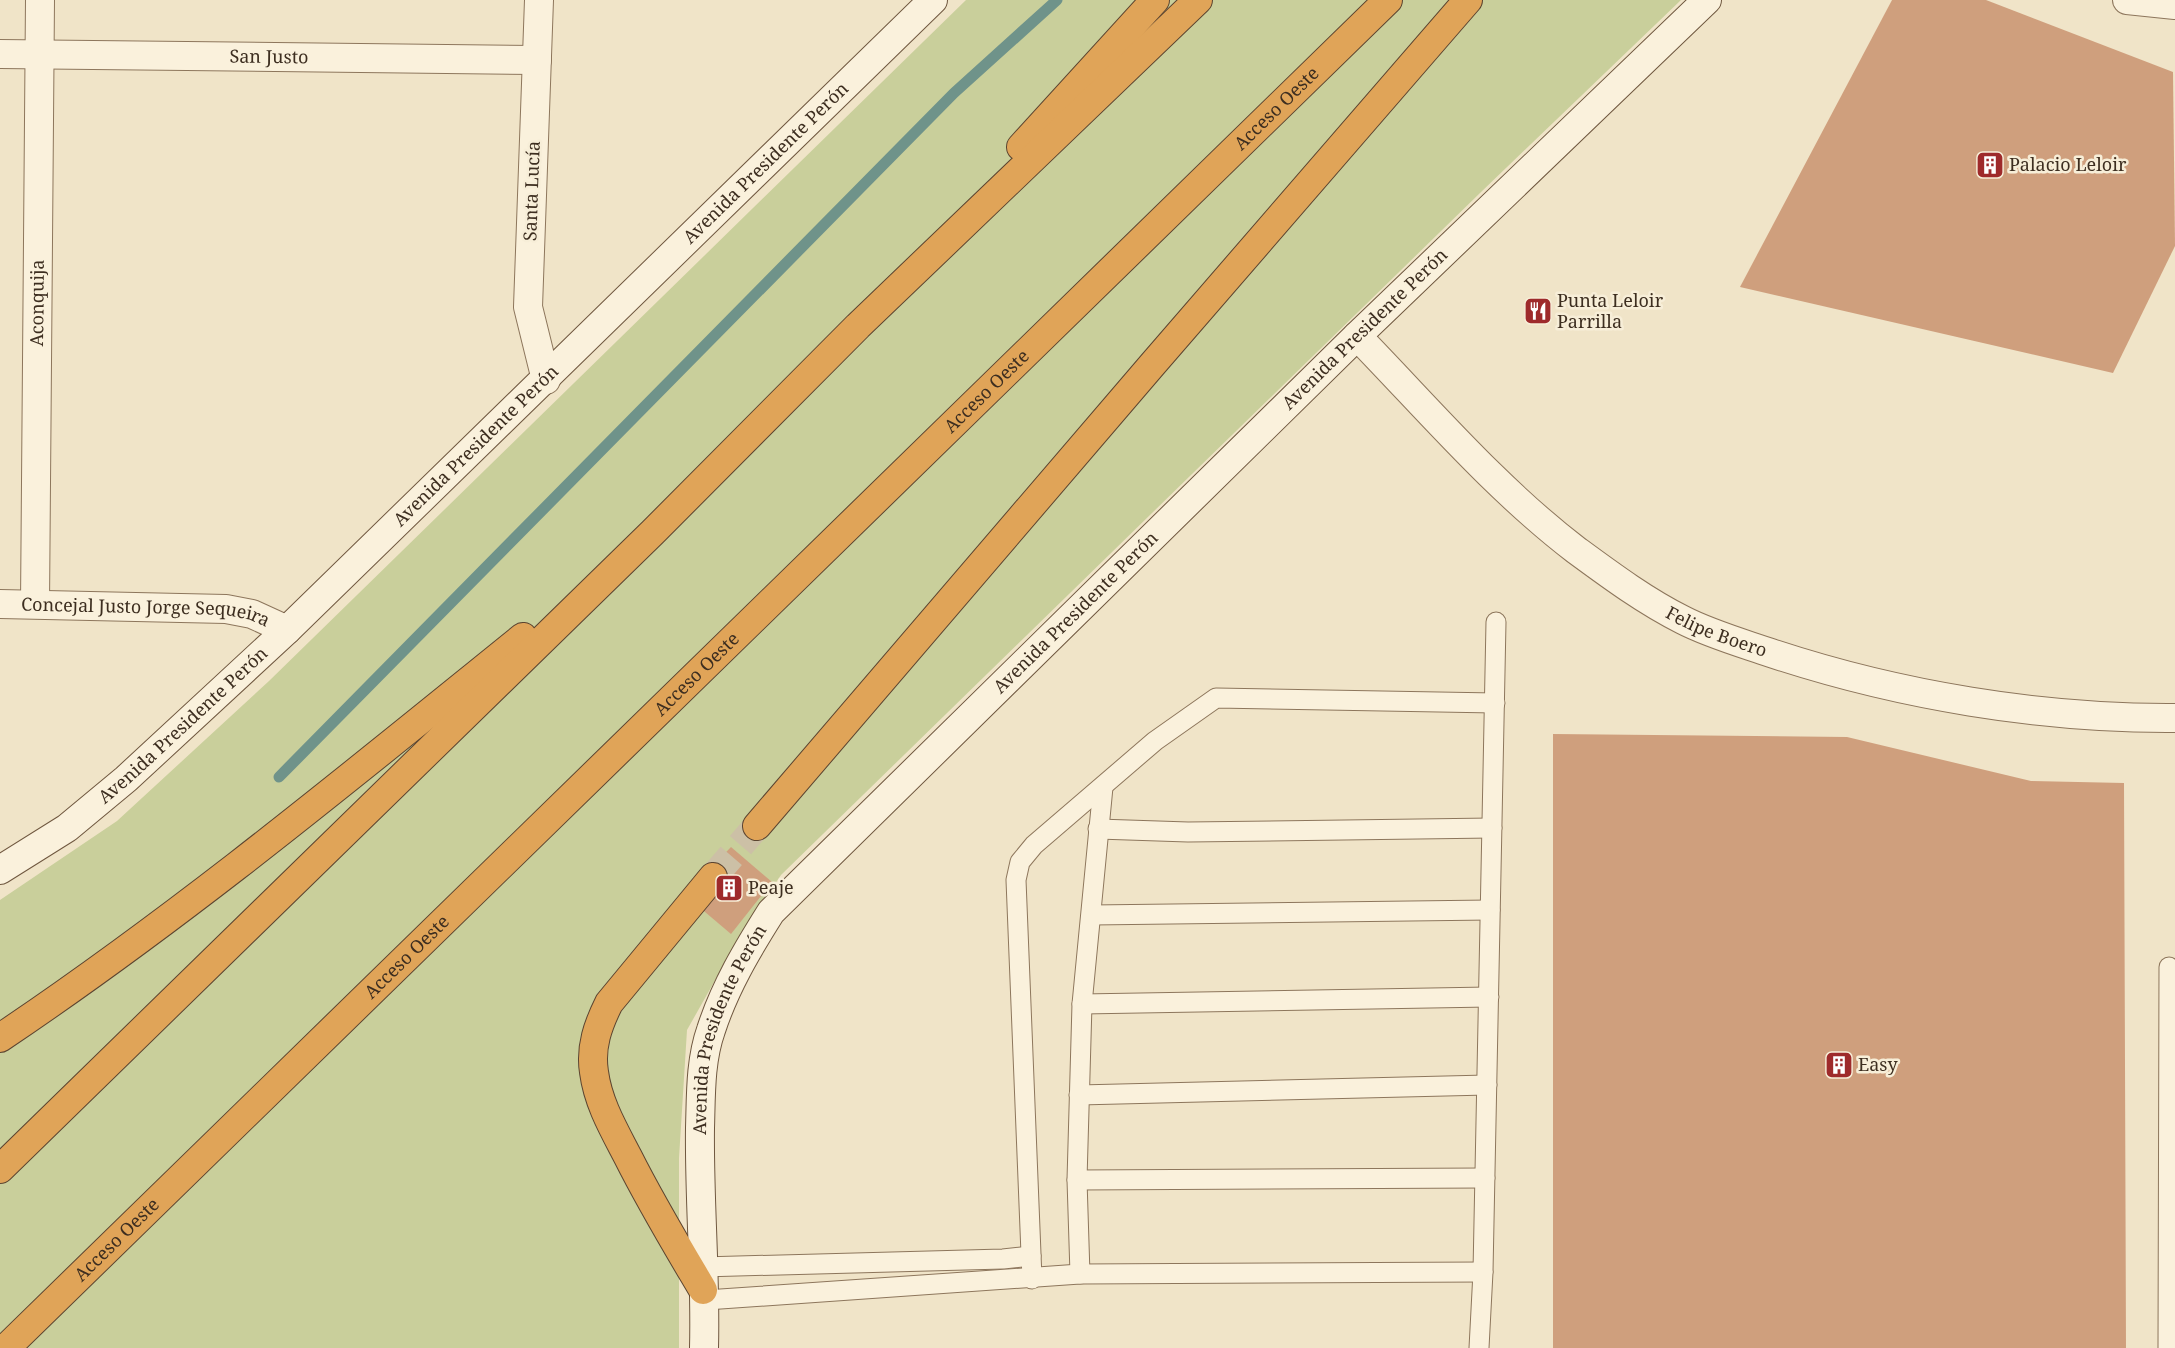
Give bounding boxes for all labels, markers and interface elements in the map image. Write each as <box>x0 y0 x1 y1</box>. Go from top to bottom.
street label: San Justo <box>229 44 309 68</box>
street label: Acceso Oeste <box>1228 61 1324 155</box>
street label: Avenida Presidente Perón <box>677 76 853 248</box>
street label: Santa Lucía <box>517 141 545 241</box>
building icon: Palacio Leloir <box>1975 150 2005 180</box>
place label: Palacio Leloir <box>2009 152 2127 176</box>
street label: Avenida Presidente Perón <box>1276 242 1452 414</box>
street label: Aconquija <box>24 259 49 347</box>
place label: Punta Leloir Parrilla <box>1557 288 1664 333</box>
restaurant icon: Punta Leloir Parrilla <box>1523 296 1553 326</box>
street label: Acceso Oeste <box>938 344 1034 438</box>
street label: Avenida Presidente Perón <box>387 359 563 531</box>
street label: Avenida Presidente Perón <box>987 525 1163 698</box>
street label: Concejal Justo Jorge Sequeira <box>21 591 274 632</box>
street label: Felipe Boero <box>1662 600 1770 662</box>
street label: Acceso Oeste <box>648 626 744 720</box>
street label: Avenida Presidente Perón <box>93 641 273 808</box>
building icon: Peaje <box>714 873 744 903</box>
place label: Peaje <box>748 875 794 899</box>
street label: Acceso Oeste <box>358 909 454 1003</box>
street label: Avenida Presidente Perón <box>687 919 772 1135</box>
building icon: Easy <box>1824 1050 1854 1080</box>
place label: Easy <box>1858 1052 1898 1076</box>
street label: Acceso Oeste <box>69 1192 164 1286</box>

